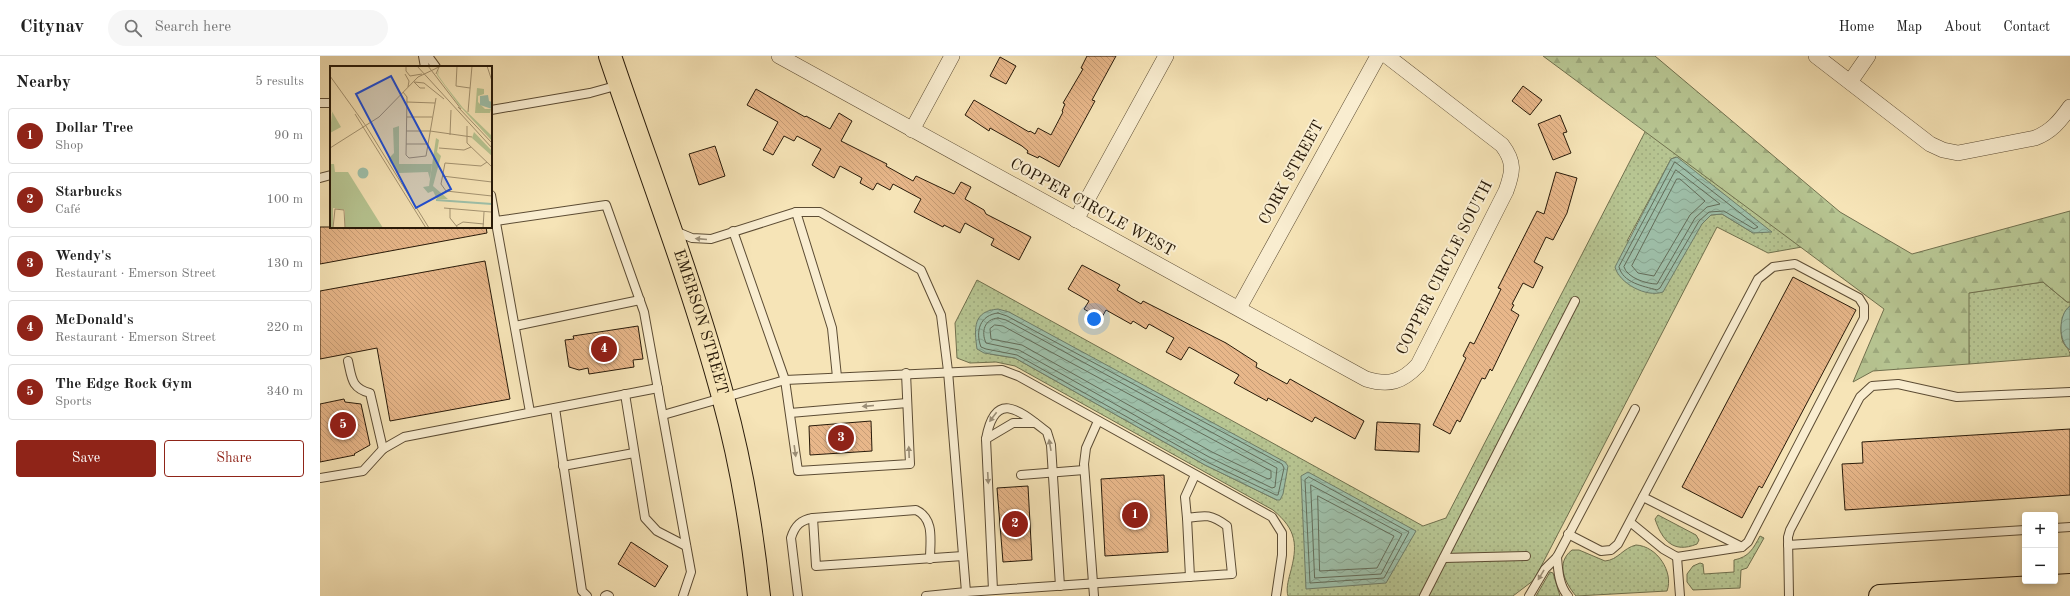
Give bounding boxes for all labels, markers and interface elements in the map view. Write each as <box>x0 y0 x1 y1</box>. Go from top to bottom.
search box <box>108 10 388 46</box>
icon: search <box>122 17 144 39</box>
text: Citynav <box>20 18 84 37</box>
text: Search here <box>154 20 231 35</box>
text: Home <box>1839 20 1874 34</box>
text: Map <box>1896 20 1922 34</box>
text: About <box>1944 20 1981 34</box>
text: Contact <box>2003 20 2050 34</box>
inset map <box>330 66 492 228</box>
text: Nearby <box>16 74 71 91</box>
text: 5 results <box>255 75 304 88</box>
street label: CORK STREET <box>1257 118 1327 228</box>
text: Dollar Tree <box>55 121 133 136</box>
text: 1 <box>26 129 34 142</box>
text: 90 m <box>274 129 303 142</box>
text: Shop <box>55 139 83 152</box>
street label: COPPER CIRCLE WEST <box>1007 156 1177 260</box>
street label: COPPER CIRCLE SOUTH <box>1394 178 1496 358</box>
text: Starbucks <box>55 185 122 200</box>
text: 2 <box>26 193 34 206</box>
text: 100 m <box>266 193 303 206</box>
text: Café <box>55 203 80 216</box>
one-way arrow <box>695 235 707 242</box>
street label: EMERSON STREET <box>670 247 730 397</box>
text: Wendy's <box>55 249 111 264</box>
text: 3 <box>26 257 34 270</box>
text: 130 m <box>266 257 303 270</box>
text: Restaurant · Emerson Street <box>55 267 216 280</box>
your location <box>1084 309 1104 329</box>
text: McDonald's <box>55 313 133 328</box>
text: 4 <box>26 321 34 334</box>
text: 220 m <box>266 321 303 334</box>
text: Restaurant · Emerson Street <box>55 331 216 344</box>
pin: 4 <box>591 334 617 364</box>
text: The Edge Rock Gym <box>55 377 192 392</box>
text: 5 <box>26 385 34 398</box>
text: 340 m <box>266 385 303 398</box>
text: Sports <box>55 395 92 408</box>
one-way arrow <box>862 403 874 410</box>
pin: 5 <box>330 410 356 440</box>
one-way arrow <box>989 412 997 423</box>
pin: 3 <box>828 423 854 453</box>
one-way arrow <box>1047 439 1053 451</box>
button: Save <box>16 440 156 477</box>
button: Share <box>164 440 304 477</box>
one-way arrow <box>792 445 798 457</box>
one-way arrow <box>906 445 912 458</box>
one-way arrow <box>984 472 991 484</box>
pin: 1 <box>1122 500 1148 530</box>
pin: 2 <box>1002 509 1028 539</box>
map controls <box>2022 512 2058 584</box>
button: + <box>2022 512 2058 548</box>
button: − <box>2022 548 2058 584</box>
one-way arrow <box>1538 569 1545 581</box>

